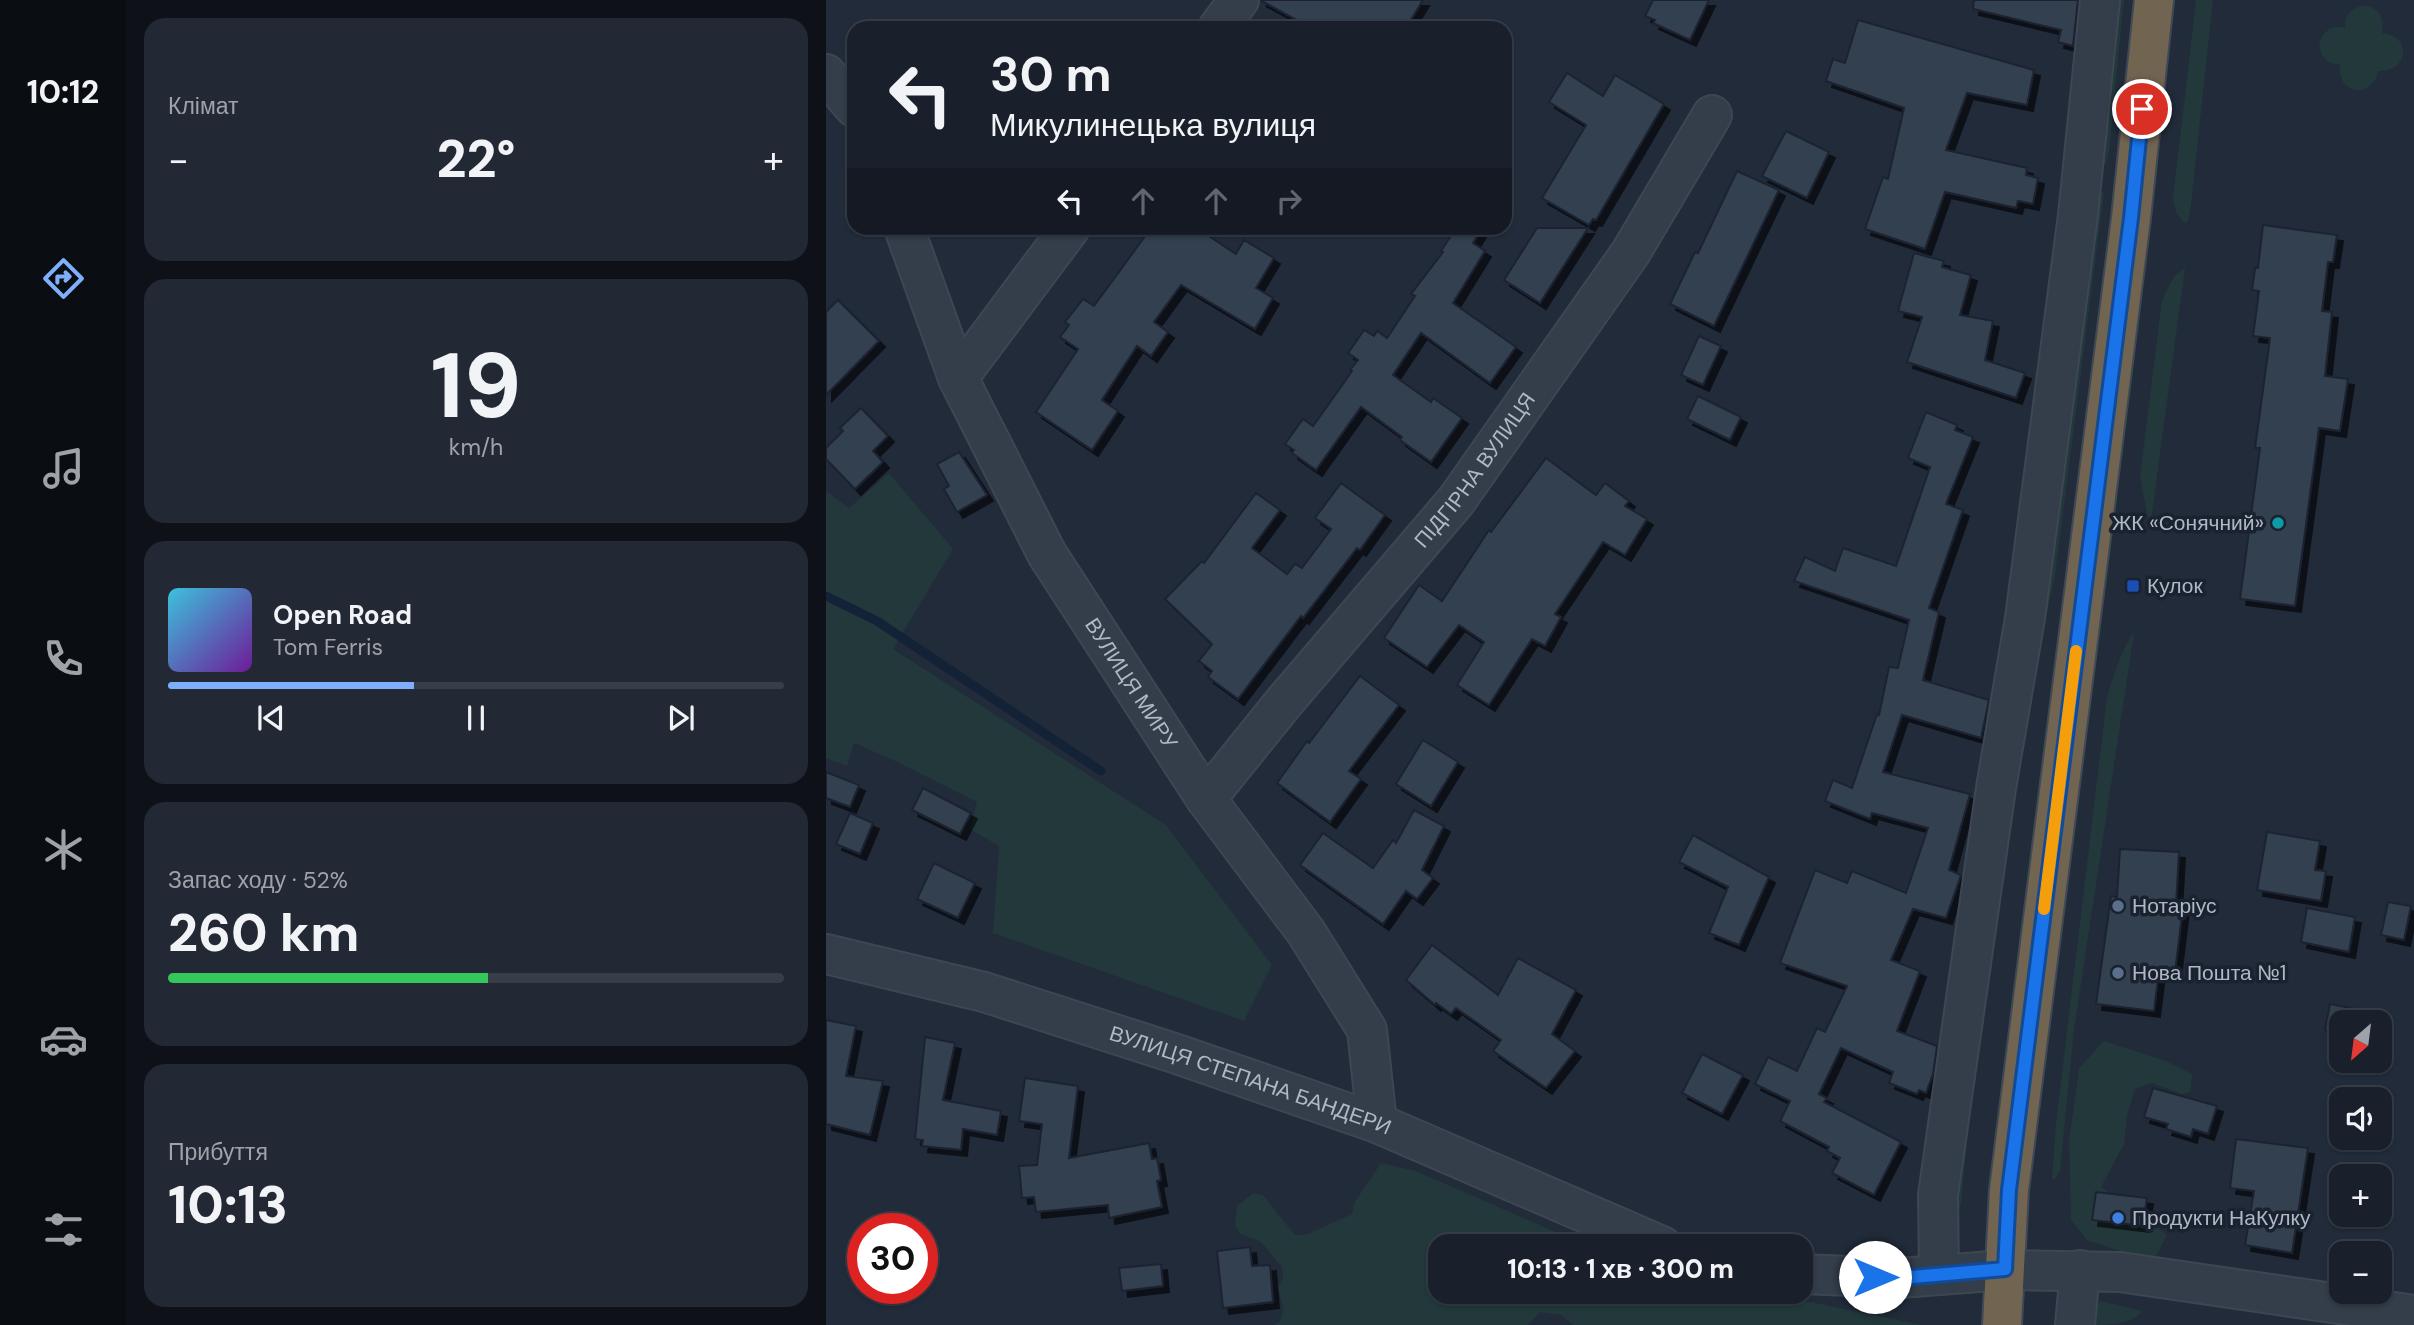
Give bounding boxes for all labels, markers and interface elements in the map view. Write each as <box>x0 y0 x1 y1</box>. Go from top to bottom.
text: 30 m <box>990 42 1112 106</box>
icon: left <box>875 49 966 140</box>
text: 10:12 <box>27 71 99 113</box>
pin <box>2112 79 2172 139</box>
icon: arrive <box>2123 90 2161 128</box>
text: Клімат <box>168 91 239 121</box>
text: Микулинецька вулиця <box>990 104 1316 146</box>
text: 22° <box>436 125 516 193</box>
text: − <box>168 135 189 185</box>
text: + <box>763 135 784 185</box>
icon: left <box>1051 182 1089 220</box>
icon: ahead <box>1124 182 1162 220</box>
icon: ahead <box>1197 182 1235 220</box>
icon: right <box>1270 182 1308 220</box>
icon: directions <box>39 254 88 303</box>
text: 19 <box>431 327 521 445</box>
street label: ПІДГІРНА ВУЛИЦЯ <box>1408 387 1542 554</box>
text: km/h <box>449 432 503 462</box>
icon: music <box>39 444 88 493</box>
place label: ЖК «Сонячний» <box>2112 509 2264 537</box>
marker: ЖК «Сонячний» <box>2270 515 2286 531</box>
place label: Кулок <box>2147 572 2203 600</box>
marker: Кулок <box>2125 578 2141 594</box>
text: Open Road <box>273 598 412 632</box>
street label: ВУЛИЦЯ МИРУ <box>1078 613 1184 755</box>
text: Tom Ferris <box>273 632 383 662</box>
icon: phone <box>39 634 88 683</box>
icon: previous <box>252 699 290 737</box>
icon: pause <box>457 699 495 737</box>
icon: next <box>662 699 700 737</box>
icon: climate <box>39 825 88 874</box>
text: Запас ходу · 52% <box>168 865 348 895</box>
place label: Нотаріус <box>2132 892 2217 920</box>
marker: Нотаріус <box>2110 898 2126 914</box>
text: 260 km <box>168 899 360 967</box>
place label: Нова Пошта №1 <box>2132 959 2286 987</box>
marker: Нова Пошта №1 <box>2110 965 2126 981</box>
north arrow <box>2329 1010 2392 1073</box>
map controls <box>2329 1010 2392 1304</box>
icon: car <box>39 1015 88 1064</box>
street label: ВУЛИЦЯ СТЕПАНА БАНДЕРИ <box>1106 1019 1396 1142</box>
button: sound <box>2329 1087 2392 1150</box>
text: Прибуття <box>168 1137 268 1167</box>
button: + <box>2329 1164 2392 1227</box>
text: 10:13 <box>168 1171 288 1239</box>
place label: Продукти НаКулку <box>2132 1204 2311 1232</box>
icon: filters <box>39 1205 88 1254</box>
marker: Продукти НаКулку <box>2110 1210 2126 1226</box>
speed limit sign: 30 <box>847 1213 938 1304</box>
position arrow <box>1838 1240 1912 1314</box>
button: − <box>2329 1241 2392 1304</box>
text: 10:13 · 1 хв · 300 m <box>1507 1252 1734 1286</box>

